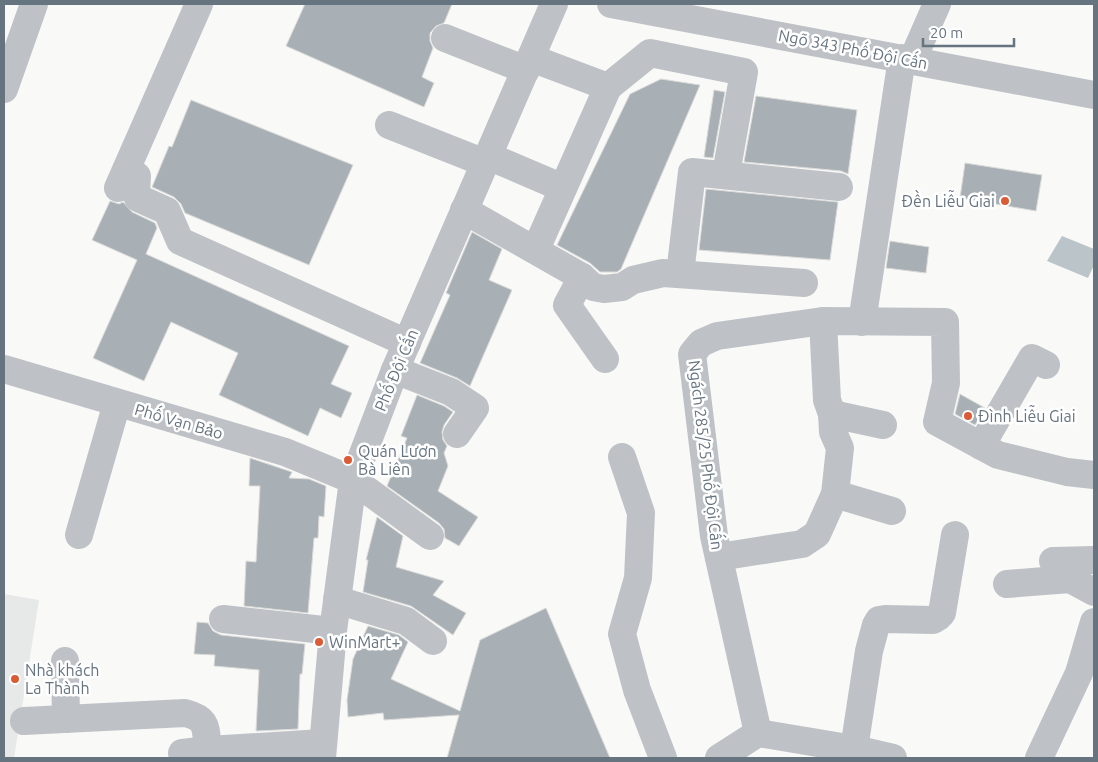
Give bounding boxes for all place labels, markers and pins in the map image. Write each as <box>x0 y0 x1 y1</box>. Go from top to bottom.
place label: Đền Liễu Giai <box>902 189 995 210</box>
marker: Đền Liễu Giai <box>999 195 1011 207</box>
place label: Đình Liễu Giai <box>978 404 1076 425</box>
marker: Đình Liễu Giai <box>962 410 974 422</box>
place label: Quán Lươn Bà Liên <box>358 442 437 478</box>
marker: Quán Lươn Bà Liên <box>342 454 354 466</box>
place label: WinMart+ <box>329 633 401 651</box>
marker: WinMart+ <box>313 636 325 648</box>
place label: Nhà khách La Thành <box>25 661 99 697</box>
marker: Nhà khách La Thành <box>9 673 21 685</box>

